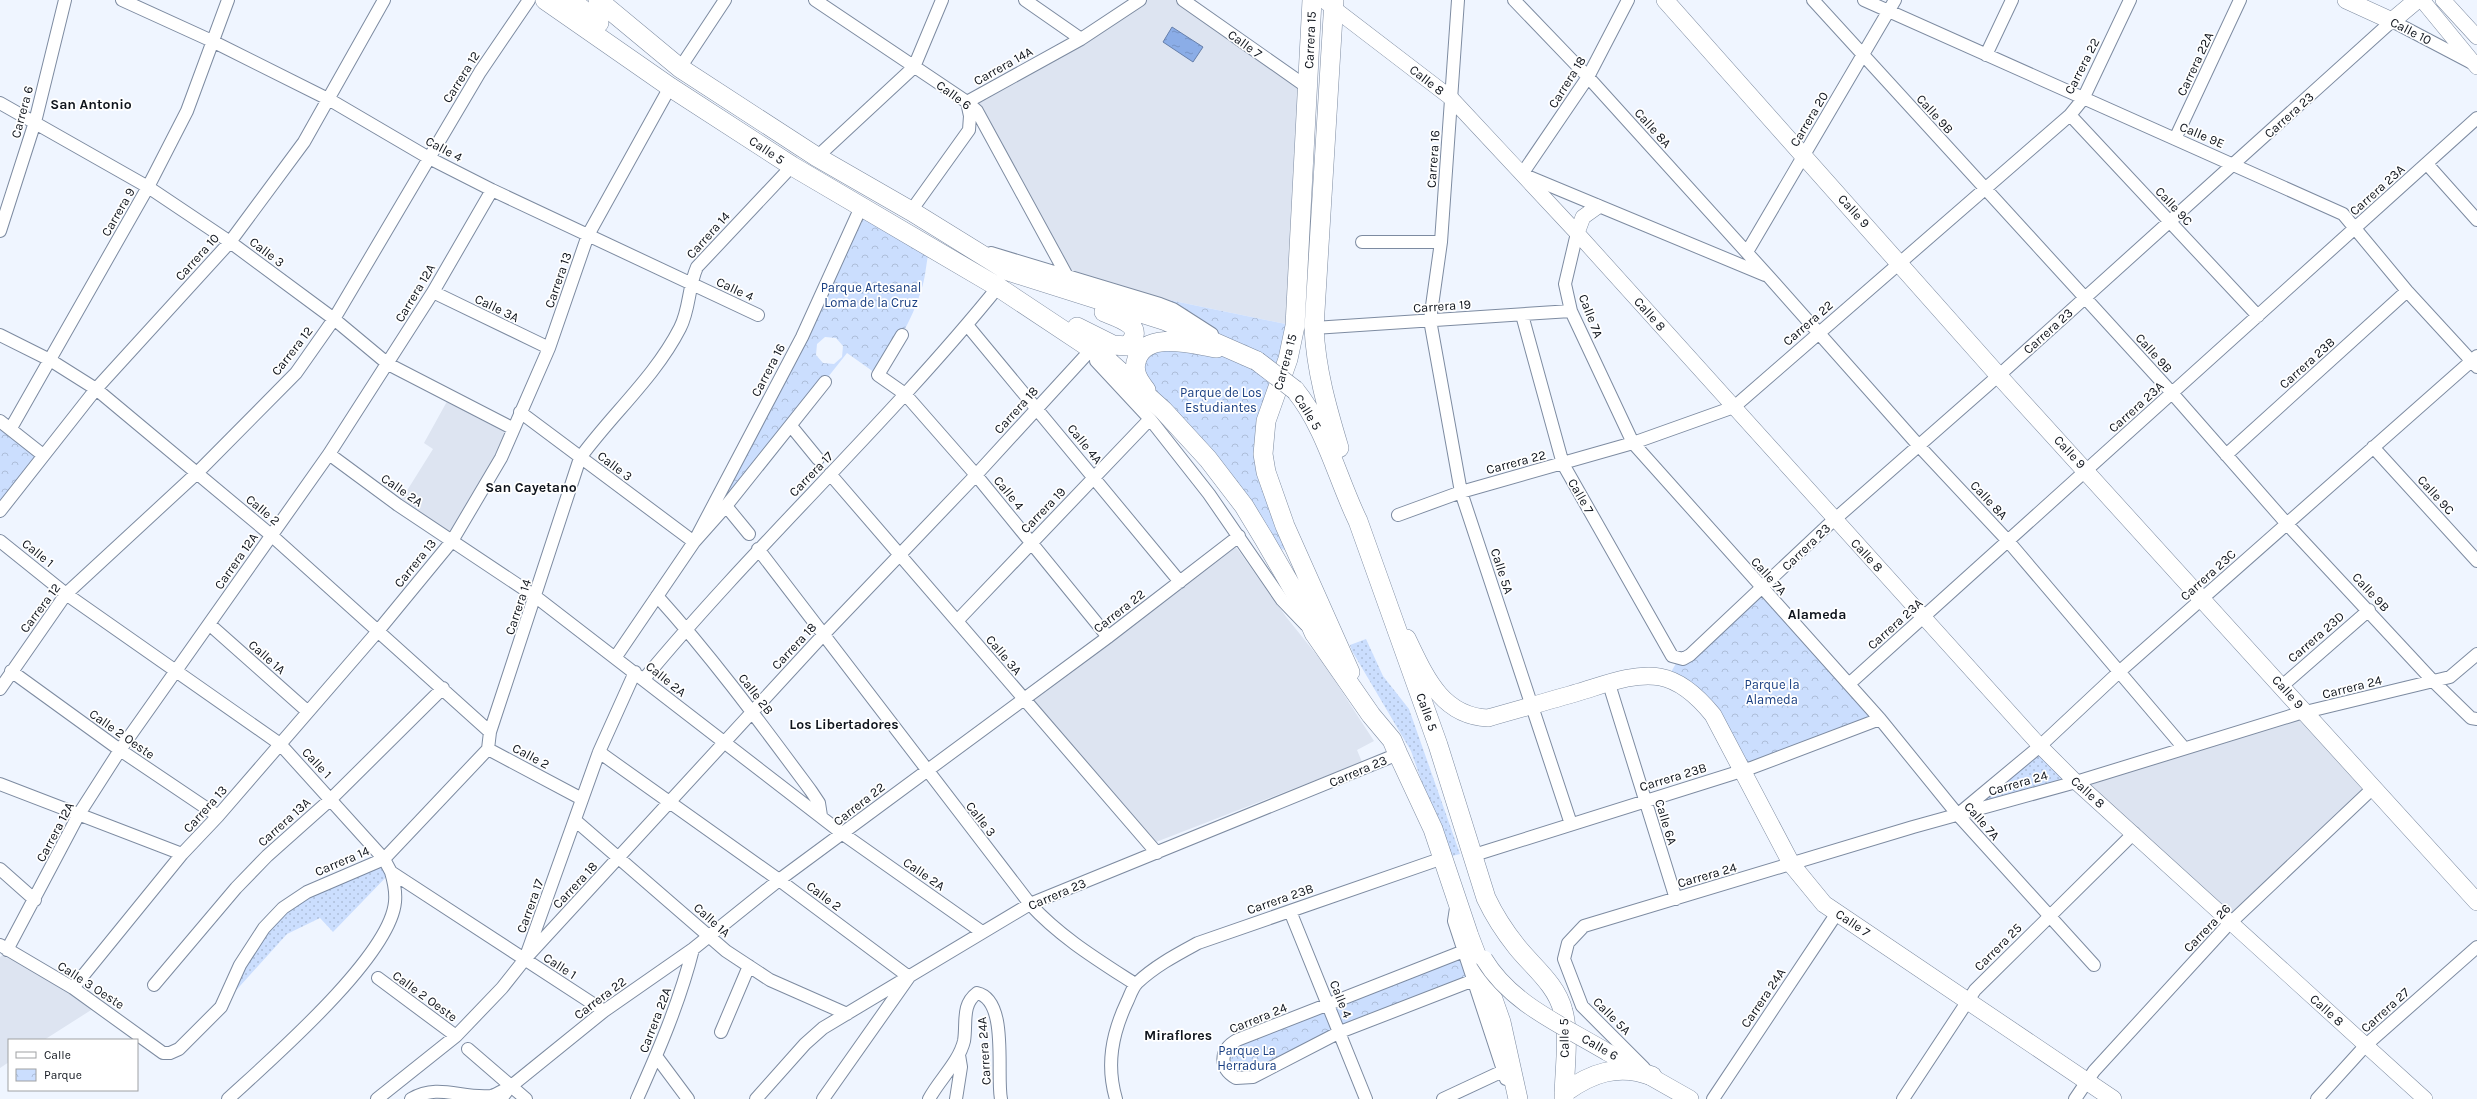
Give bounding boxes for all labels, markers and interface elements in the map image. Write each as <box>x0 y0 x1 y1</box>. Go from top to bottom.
street label: Carrera 15 <box>1301 11 1319 69</box>
street label: Calle 10 <box>2388 14 2434 48</box>
street label: Calle 7 <box>1225 27 1265 61</box>
street label: Carrera 22A <box>2174 29 2217 98</box>
street label: Carrera 22 <box>2061 35 2103 97</box>
street label: Carrera 14A <box>971 43 1036 88</box>
street label: Carrera 12 <box>439 48 483 106</box>
street label: Carrera 18 <box>1545 53 1589 111</box>
street label: Calle 8 <box>1407 62 1447 98</box>
street label: Calle 6 <box>934 77 974 113</box>
street label: Carrera 6 <box>8 84 36 140</box>
street label: Carrera 20 <box>1787 89 1831 149</box>
street label: Carrera 23 <box>2261 89 2317 141</box>
street label: Calle 9B <box>1913 91 1957 137</box>
district label: San Antonio <box>50 96 132 113</box>
street label: Calle 8A <box>1631 105 1675 151</box>
street label: Calle 9E <box>2177 119 2227 151</box>
street label: Carrera 16 <box>1423 130 1443 188</box>
street label: Calle 4 <box>423 133 465 165</box>
street label: Calle 5 <box>746 133 788 167</box>
street label: Carrera 23A <box>2346 161 2408 219</box>
street label: Calle 9C <box>2152 183 2196 229</box>
street label: Carrera 9 <box>98 185 138 239</box>
street label: Calle 9 <box>1835 191 1873 231</box>
street label: Carrera 14 <box>683 209 733 261</box>
street label: Carrera 10 <box>172 230 222 284</box>
street label: Calle 3 <box>247 234 287 270</box>
street label: Carrera 13 <box>541 250 575 310</box>
street label: Carrera 12A <box>392 261 439 325</box>
street label: Calle 4 <box>714 274 756 304</box>
park label: Parque Artesanal Loma de la Cruz <box>821 280 921 310</box>
street label: Calle 3A <box>472 291 522 325</box>
street label: Calle 7A <box>1576 292 1606 341</box>
street label: Calle 8 <box>1631 294 1669 334</box>
street label: Carrera 19 <box>1413 296 1471 316</box>
street label: Carrera 22 <box>1780 297 1836 349</box>
street label: Carrera 23 <box>2020 305 2076 357</box>
street label: Carrera 12 <box>268 324 316 378</box>
street label: Calle 9B <box>2132 330 2176 376</box>
street label: Carrera 15 <box>1270 332 1300 392</box>
street label: Carrera 23B <box>2276 334 2338 392</box>
street label: Carrera 16 <box>748 341 788 399</box>
street label: Carrera 23A <box>2105 378 2167 436</box>
street label: Carrera 18 <box>991 383 1041 437</box>
park label: Parque de Los Estudiantes <box>1180 385 1262 415</box>
street label: Calle 5 <box>1291 391 1325 433</box>
street label: Calle 4A <box>1064 421 1106 467</box>
street label: Calle 9 <box>2051 432 2089 472</box>
street label: Carrera 22 <box>1484 447 1548 477</box>
street label: Calle 3 <box>595 448 635 484</box>
street label: Carrera 17 <box>786 448 836 500</box>
street label: Calle 2A <box>378 470 426 510</box>
street label: Calle 9C <box>2414 472 2458 518</box>
street label: Calle 4 <box>991 473 1027 513</box>
street label: Calle 7 <box>1565 476 1597 516</box>
street label: Calle 8A <box>1967 477 2011 523</box>
district label: San Cayetano <box>485 479 577 496</box>
street label: Carrera 19 <box>1017 484 1069 536</box>
street label: Calle 2 <box>243 491 283 529</box>
street label: Carrera 23 <box>1779 520 1833 574</box>
street label: Carrera 12A <box>211 529 261 592</box>
street label: Calle 8 <box>1848 535 1886 575</box>
street label: Calle 1 <box>19 536 57 570</box>
street label: Carrera 13 <box>391 536 439 590</box>
street label: Calle 5A <box>1488 546 1517 596</box>
street label: Carrera 23C <box>2177 546 2239 604</box>
street label: Calle 7A <box>1748 554 1790 598</box>
street label: Calle 9B <box>2349 569 2393 615</box>
street label: Carrera 14 <box>502 577 534 637</box>
street label: Carrera 12 <box>17 580 63 636</box>
street label: Carrera 22 <box>1090 586 1148 636</box>
street label: Carrera 23A <box>1864 595 1926 653</box>
district label: Alameda <box>1788 606 1846 623</box>
street label: Carrera 23D <box>2285 608 2347 666</box>
street label: Carrera 18 <box>769 620 819 672</box>
street label: Calle 3A <box>983 632 1025 678</box>
street label: Calle 1A <box>245 637 289 677</box>
street label: Calle 2A <box>643 658 689 700</box>
street label: Calle 2B <box>735 671 777 717</box>
street label: Calle 9 <box>2269 672 2307 712</box>
street label: Carrera 24 <box>2321 672 2383 702</box>
park label: Parque la Alameda <box>1744 677 1800 707</box>
street label: Calle 5 <box>1413 691 1441 733</box>
street label: Calle 2 Oeste <box>86 706 158 762</box>
district label: Los Libertadores <box>789 716 899 733</box>
street label: Calle 2 <box>510 740 552 772</box>
street label: Calle 1 <box>299 745 335 781</box>
street label: Carrera 23 <box>1327 752 1389 790</box>
street label: Carrera 23B <box>1638 760 1708 794</box>
street label: Carrera 24 <box>1987 767 2049 799</box>
street label: Calle 8 <box>2068 773 2108 811</box>
street label: Carrera 22 <box>830 779 888 829</box>
street label: Carrera 13 <box>180 782 230 836</box>
street label: Carrera 13A <box>255 794 314 850</box>
street label: Calle 6A <box>1652 797 1680 847</box>
street label: Carrera 12A <box>33 799 77 864</box>
street label: Calle 3 <box>963 799 999 839</box>
street label: Calle 7A <box>1961 799 2003 844</box>
street label: Carrera 14 <box>313 843 371 879</box>
street label: Calle 2A <box>900 854 948 894</box>
street label: Carrera 18 <box>550 859 600 911</box>
street label: Carrera 24 <box>1676 859 1738 891</box>
street label: Carrera 23 <box>1026 875 1088 913</box>
street label: Carrera 17 <box>513 877 547 935</box>
street label: Calle 2 <box>804 878 844 914</box>
street label: Carrera 23B <box>1245 881 1315 917</box>
street label: Calle 1A <box>691 900 734 941</box>
street label: Carrera 26 <box>2180 901 2234 955</box>
street label: Calle 7 <box>1833 906 1873 940</box>
street label: Carrera 25 <box>1971 920 2025 974</box>
street label: Calle 1 <box>541 950 579 982</box>
street label: Calle 3 Oeste <box>55 958 127 1012</box>
street label: Carrera 24A <box>1738 965 1789 1031</box>
street label: Calle 2 Oeste <box>390 968 461 1025</box>
street label: Carrera 22 <box>571 974 629 1022</box>
street label: Calle 4 <box>1327 978 1355 1020</box>
street label: Carrera 27 <box>2358 984 2412 1036</box>
street label: Carrera 22A <box>636 985 674 1055</box>
street label: Calle 8 <box>2307 991 2347 1029</box>
street label: Calle 5A <box>1590 994 1634 1038</box>
street label: Carrera 24 <box>1227 1000 1289 1036</box>
street label: Carrera 24A <box>974 1016 994 1086</box>
street label: Calle 5 <box>1556 1018 1572 1058</box>
district label: Miraflores <box>1144 1027 1212 1044</box>
street label: Calle 6 <box>1579 1031 1621 1063</box>
legend <box>8 1039 138 1091</box>
park label: Parque La Herradura <box>1217 1043 1277 1073</box>
text: Calle <box>44 1048 71 1062</box>
text: Parque <box>44 1068 82 1082</box>

